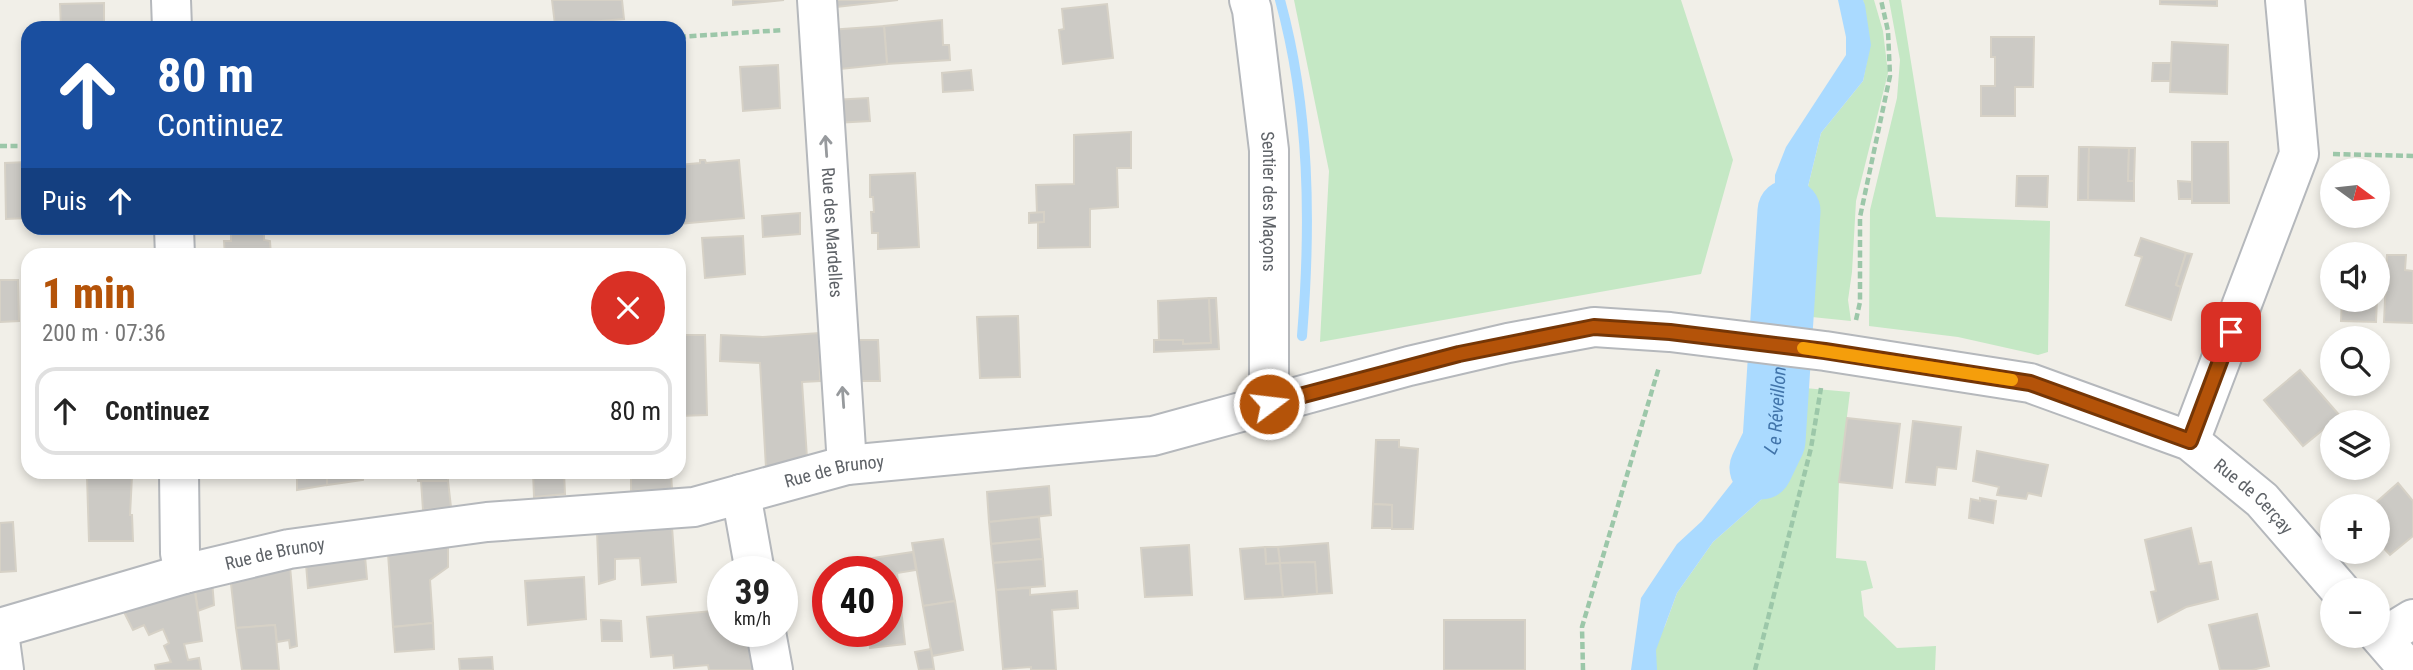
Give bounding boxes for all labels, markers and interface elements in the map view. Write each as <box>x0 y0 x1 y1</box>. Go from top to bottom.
text: 80 m <box>157 47 254 104</box>
icon: ahead <box>42 49 133 140</box>
text: Continuez <box>157 106 284 144</box>
street label: Sentier des Maçons <box>1257 130 1280 272</box>
one-way arrow <box>819 135 832 157</box>
north arrow <box>2320 158 2390 228</box>
map controls <box>2320 158 2390 648</box>
street label: Rue des Mardelles <box>818 167 847 298</box>
icon: ahead <box>101 182 139 220</box>
text: Puis <box>42 186 87 216</box>
button: sound <box>2320 242 2390 312</box>
text: 1 min <box>42 269 136 318</box>
button: close <box>591 271 665 345</box>
pin <box>2201 302 2261 362</box>
icon: arrive <box>2212 313 2250 351</box>
text: 200 m · 07:36 <box>42 320 166 347</box>
button: search <box>2320 326 2390 396</box>
water label: Le Réveillon <box>1759 366 1791 458</box>
position arrow <box>1232 367 1306 441</box>
one-way arrow <box>836 386 849 409</box>
icon: ahead <box>46 392 84 430</box>
text: Continuez <box>105 396 210 426</box>
text: 80 m <box>610 396 661 426</box>
button: layers <box>2320 410 2390 480</box>
street label: Rue de Brunoy <box>782 451 885 492</box>
street label: Rue de Cerçay <box>2210 454 2298 538</box>
button: + <box>2320 494 2390 564</box>
street label: Rue de Brunoy <box>223 533 327 574</box>
speed limit sign: 40 <box>812 556 903 647</box>
text: 39 <box>735 572 770 613</box>
button: − <box>2320 578 2390 648</box>
text: km/h <box>734 608 771 629</box>

